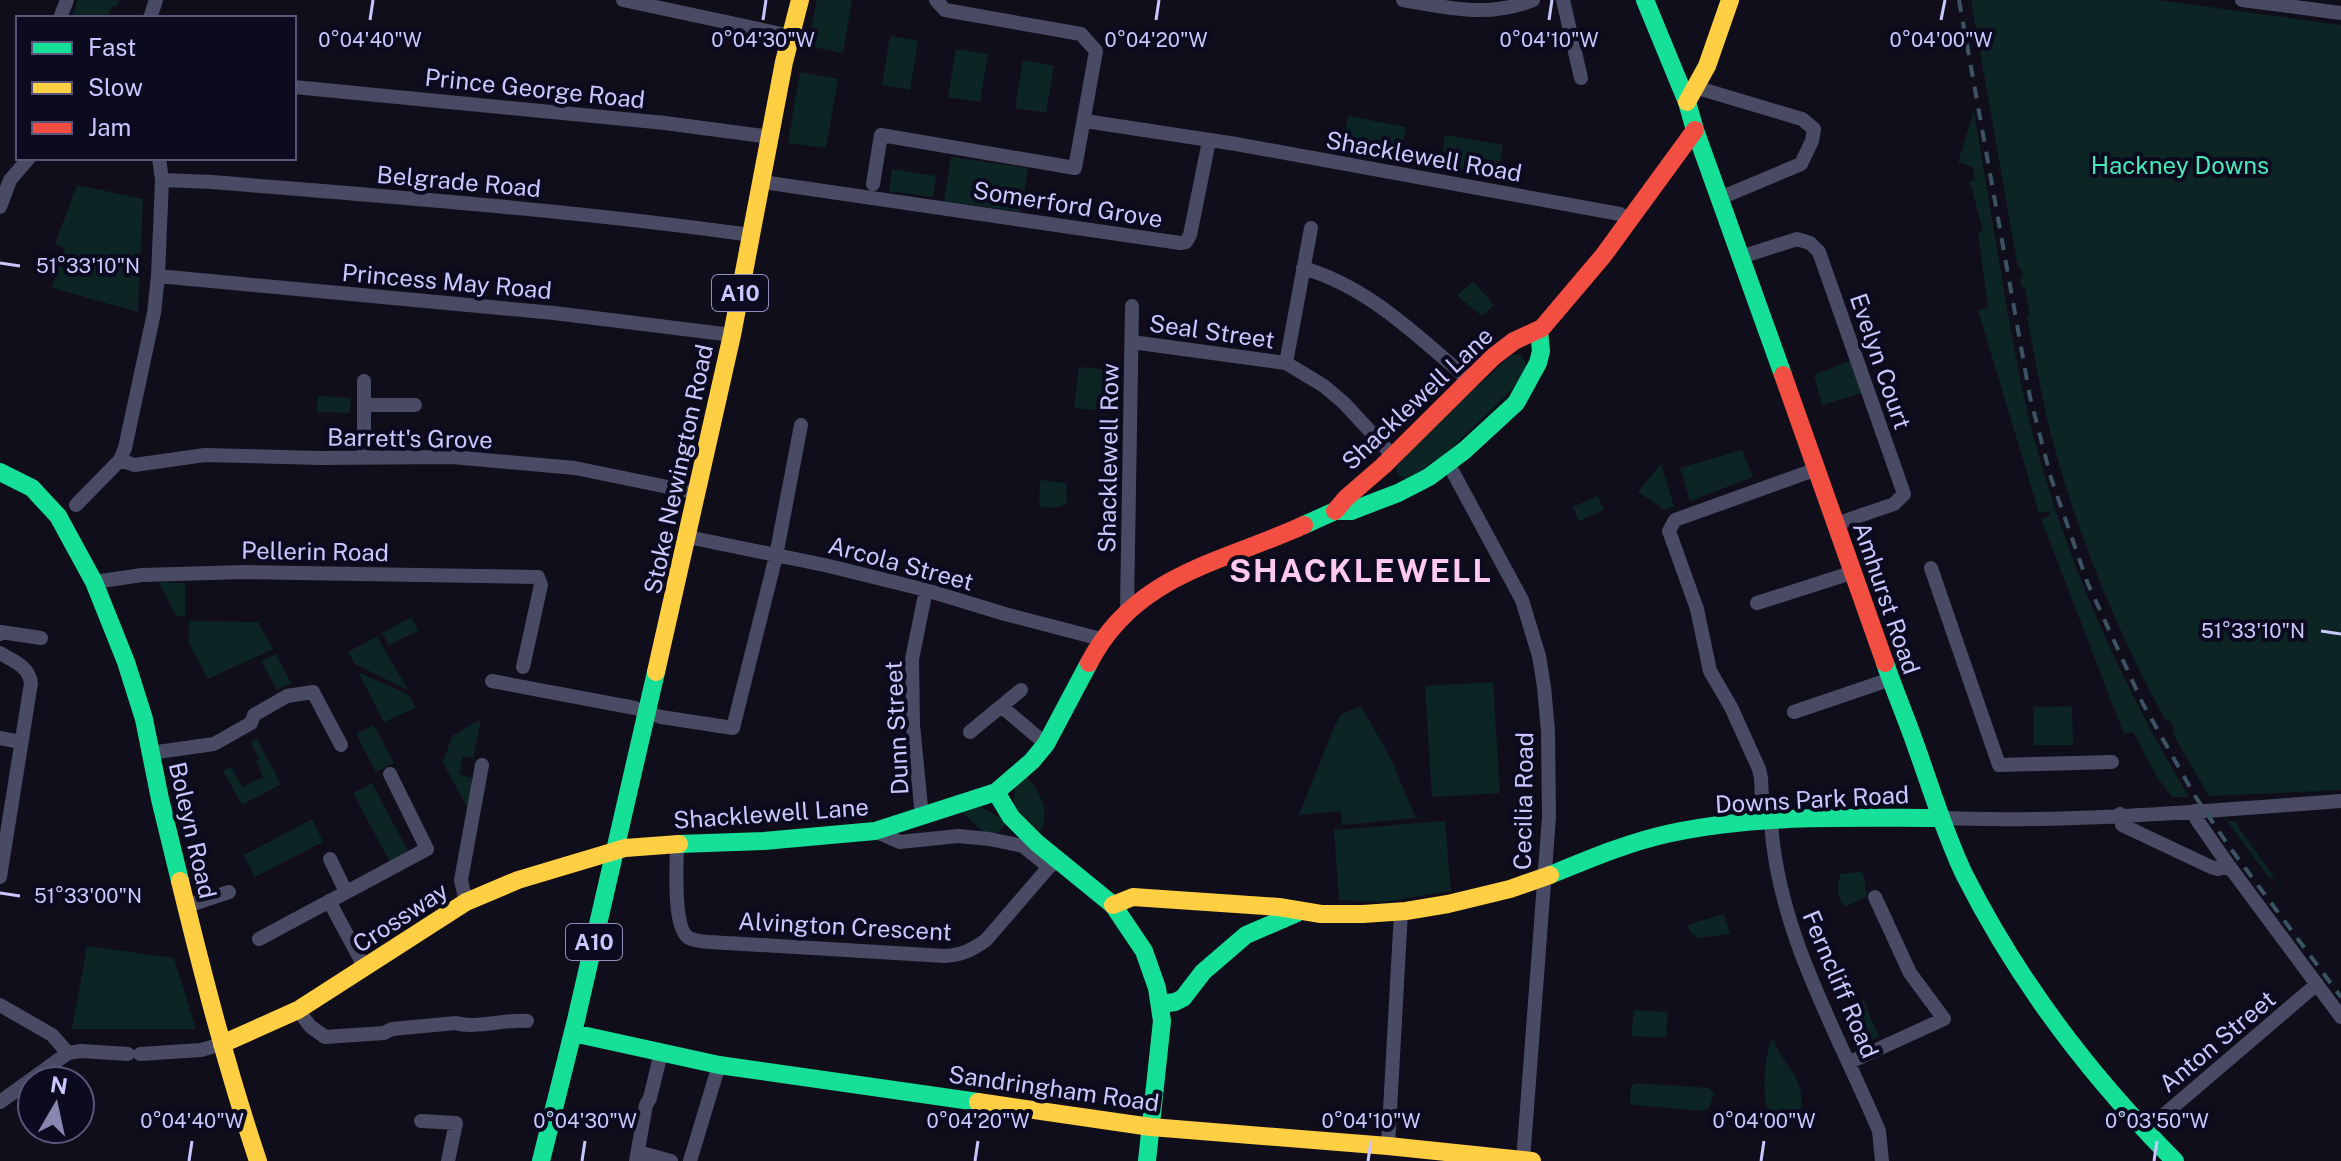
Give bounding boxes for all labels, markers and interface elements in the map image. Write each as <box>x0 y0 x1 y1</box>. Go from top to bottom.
legend <box>16 16 296 160</box>
text: 0°04'40"W <box>318 28 422 52</box>
text: 0°04'30"W <box>711 28 815 52</box>
text: 0°04'20"W <box>1105 28 1207 52</box>
text: 0°04'10"W <box>1499 28 1599 52</box>
text: 0°04'00"W <box>1889 28 1993 52</box>
text: Fast <box>88 33 136 61</box>
street label: Prince George Road <box>424 63 646 113</box>
text: Slow <box>88 73 143 101</box>
text: Jam <box>88 113 131 141</box>
street label: Shacklewell Road <box>1324 125 1524 187</box>
park label: Hackney Downs <box>2091 151 2269 179</box>
street label: Belgrade Road <box>376 160 542 202</box>
street label: Somerford Grove <box>971 175 1165 233</box>
text: 51°33'10"N <box>36 254 140 278</box>
street label: Princess May Road <box>341 258 553 304</box>
road number: A10 <box>712 275 768 311</box>
street label: Evelyn Court <box>1845 289 1917 433</box>
street label: Seal Street <box>1148 308 1276 354</box>
street label: Shacklewell Lane <box>1336 321 1498 475</box>
street label: Stoke Newington Road <box>638 342 718 596</box>
street label: Shacklewell Row <box>1092 363 1124 553</box>
street label: Barrett's Grove <box>327 423 493 453</box>
street label: Amhurst Road <box>1848 518 1926 678</box>
street label: Arcola Street <box>825 530 977 596</box>
street label: Pellerin Road <box>241 536 389 566</box>
district label: SHACKLEWELL <box>1229 552 1493 589</box>
text: 51°33'10"N <box>2201 619 2305 643</box>
street label: Dunn Street <box>879 660 913 796</box>
street label: Cecilia Road <box>1508 732 1538 870</box>
street label: Boleyn Road <box>164 759 222 901</box>
street label: Downs Park Road <box>1714 780 1910 818</box>
street label: Shacklewell Lane <box>672 792 870 834</box>
street label: Crossway <box>347 876 453 958</box>
text: 51°33'00"N <box>34 884 142 908</box>
street label: Alvington Crescent <box>738 906 952 946</box>
street label: Ferncliff Road <box>1797 906 1885 1062</box>
road number: A10 <box>566 924 622 960</box>
street label: Anton Street <box>2153 984 2281 1098</box>
street label: Sandringham Road <box>947 1059 1161 1117</box>
north arrow <box>16 1065 96 1145</box>
text: N <box>49 1071 70 1099</box>
text: 0°04'40"W <box>140 1109 244 1133</box>
text: 0°04'30"W <box>533 1109 637 1133</box>
text: 0°04'20"W <box>927 1109 1029 1133</box>
text: 0°04'10"W <box>1321 1109 1421 1133</box>
text: 0°04'00"W <box>1712 1109 1816 1133</box>
text: 0°03'50"W <box>2105 1109 2209 1133</box>

